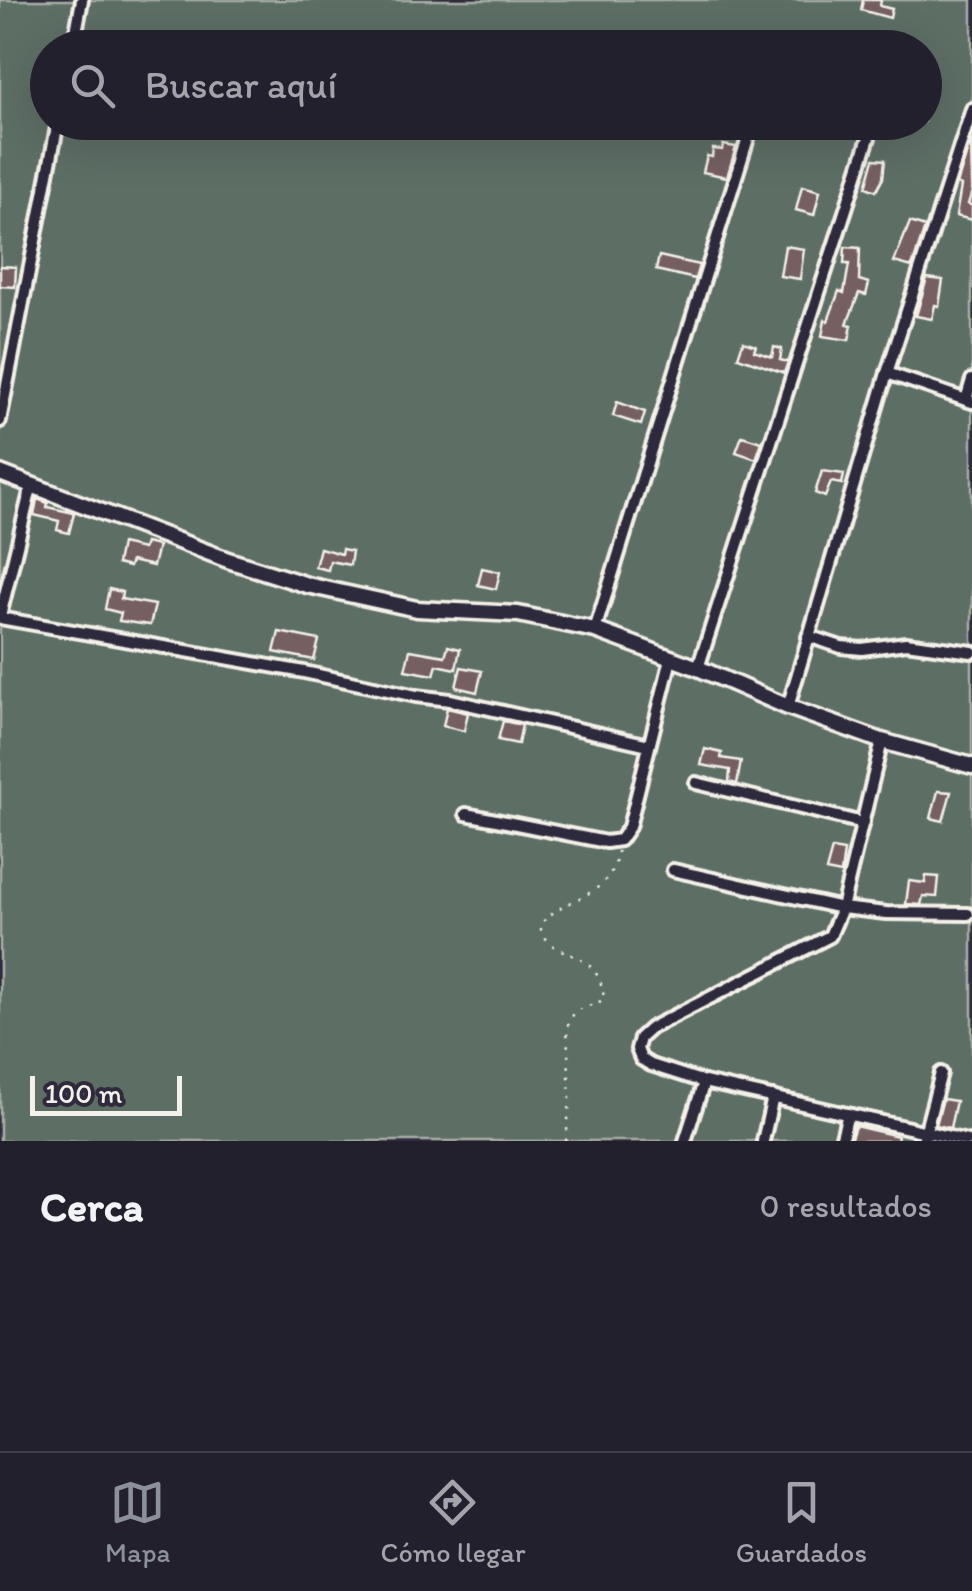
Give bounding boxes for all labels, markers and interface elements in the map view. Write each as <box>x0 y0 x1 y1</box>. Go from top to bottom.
search box <box>30 30 942 140</box>
icon: search <box>65 58 120 113</box>
text: Buscar aquí <box>145 62 337 108</box>
scale bar <box>30 1071 182 1116</box>
text: 100 m <box>45 1076 122 1110</box>
text: Cerca <box>40 1181 144 1232</box>
text: 0 resultados <box>760 1187 932 1225</box>
tab: Mapa <box>105 1475 170 1569</box>
tab: Cómo llegar <box>380 1475 525 1569</box>
tab: Guardados <box>736 1475 867 1569</box>

